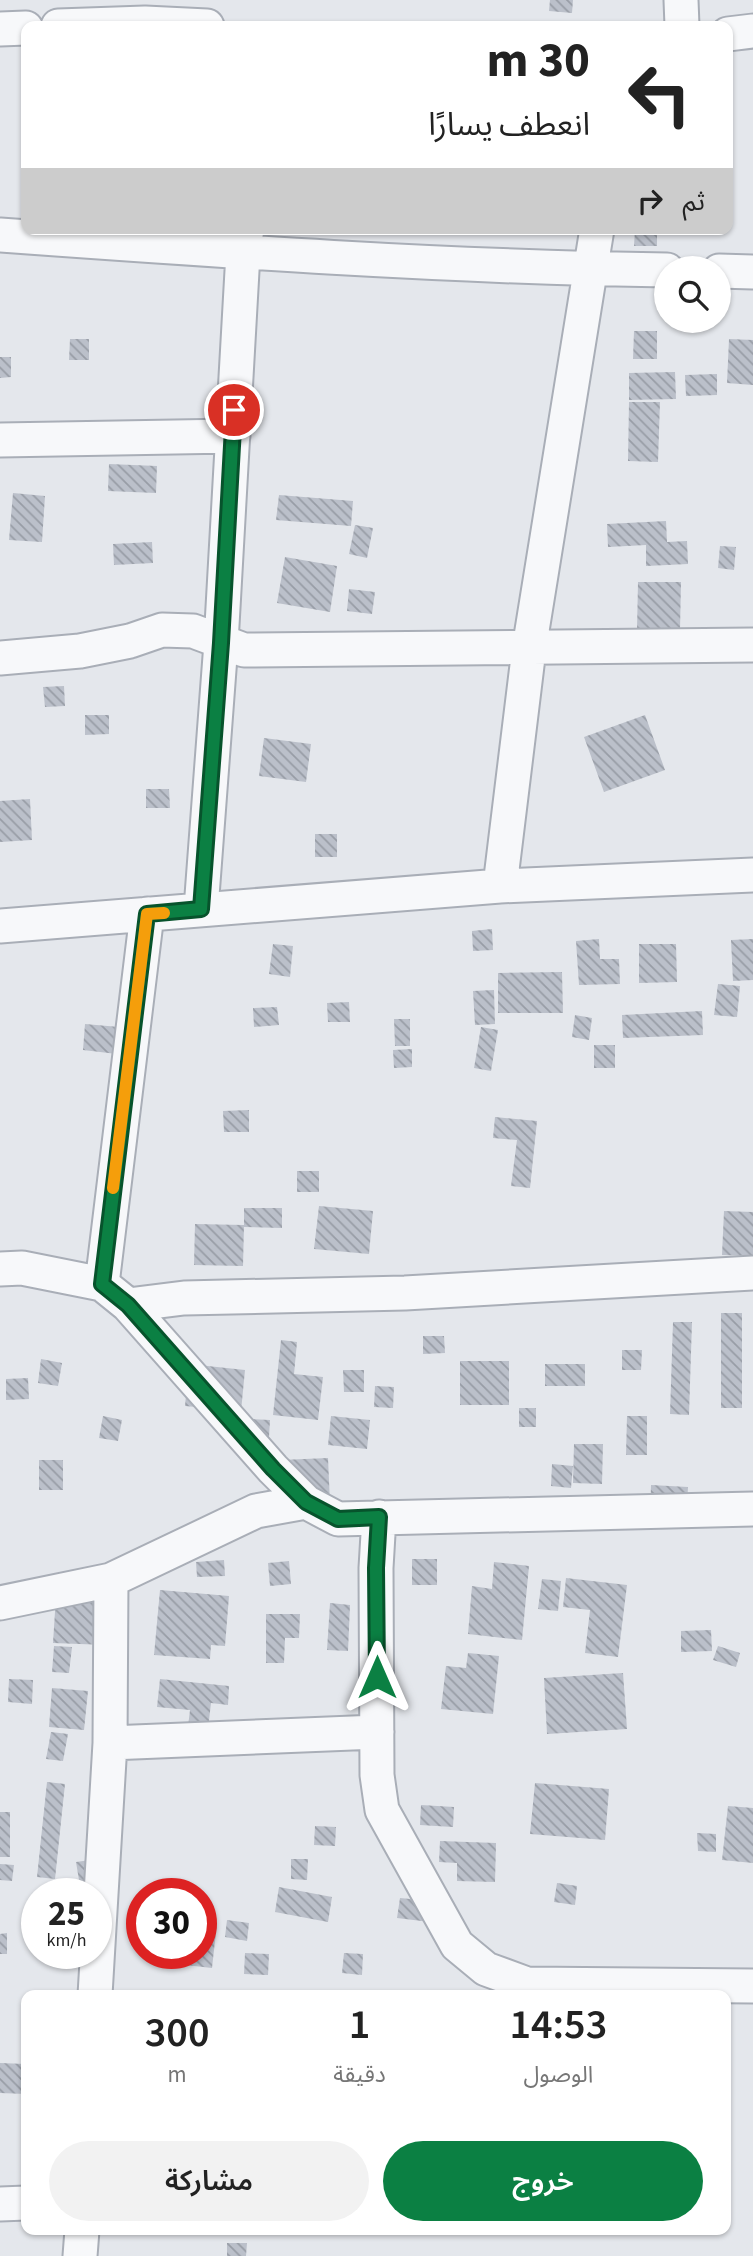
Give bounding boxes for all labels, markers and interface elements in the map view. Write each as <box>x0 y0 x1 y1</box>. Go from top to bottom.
text: 30 m <box>486 26 590 96</box>
icon: left <box>614 49 705 140</box>
text: انعطف يسارًا <box>428 102 590 148</box>
icon: right <box>631 182 669 220</box>
text: ثم <box>683 183 705 220</box>
map controls <box>654 256 731 333</box>
button: search <box>654 256 731 333</box>
pin <box>204 380 264 440</box>
icon: arrive <box>215 391 253 429</box>
position arrow <box>340 1640 414 1714</box>
speed limit sign: 30 <box>126 1878 217 1969</box>
text: 25 <box>48 1889 85 1939</box>
text: km/h <box>47 1928 86 1953</box>
text: 1 <box>349 1995 370 2055</box>
text: 14:53 <box>509 1995 607 2055</box>
text: 300 <box>145 2003 209 2063</box>
text: m <box>168 2058 187 2091</box>
text: دقيقة <box>333 2058 386 2091</box>
text: الوصول <box>523 2058 593 2091</box>
button: مشاركة <box>49 2141 369 2221</box>
button: خروج <box>383 2141 703 2221</box>

